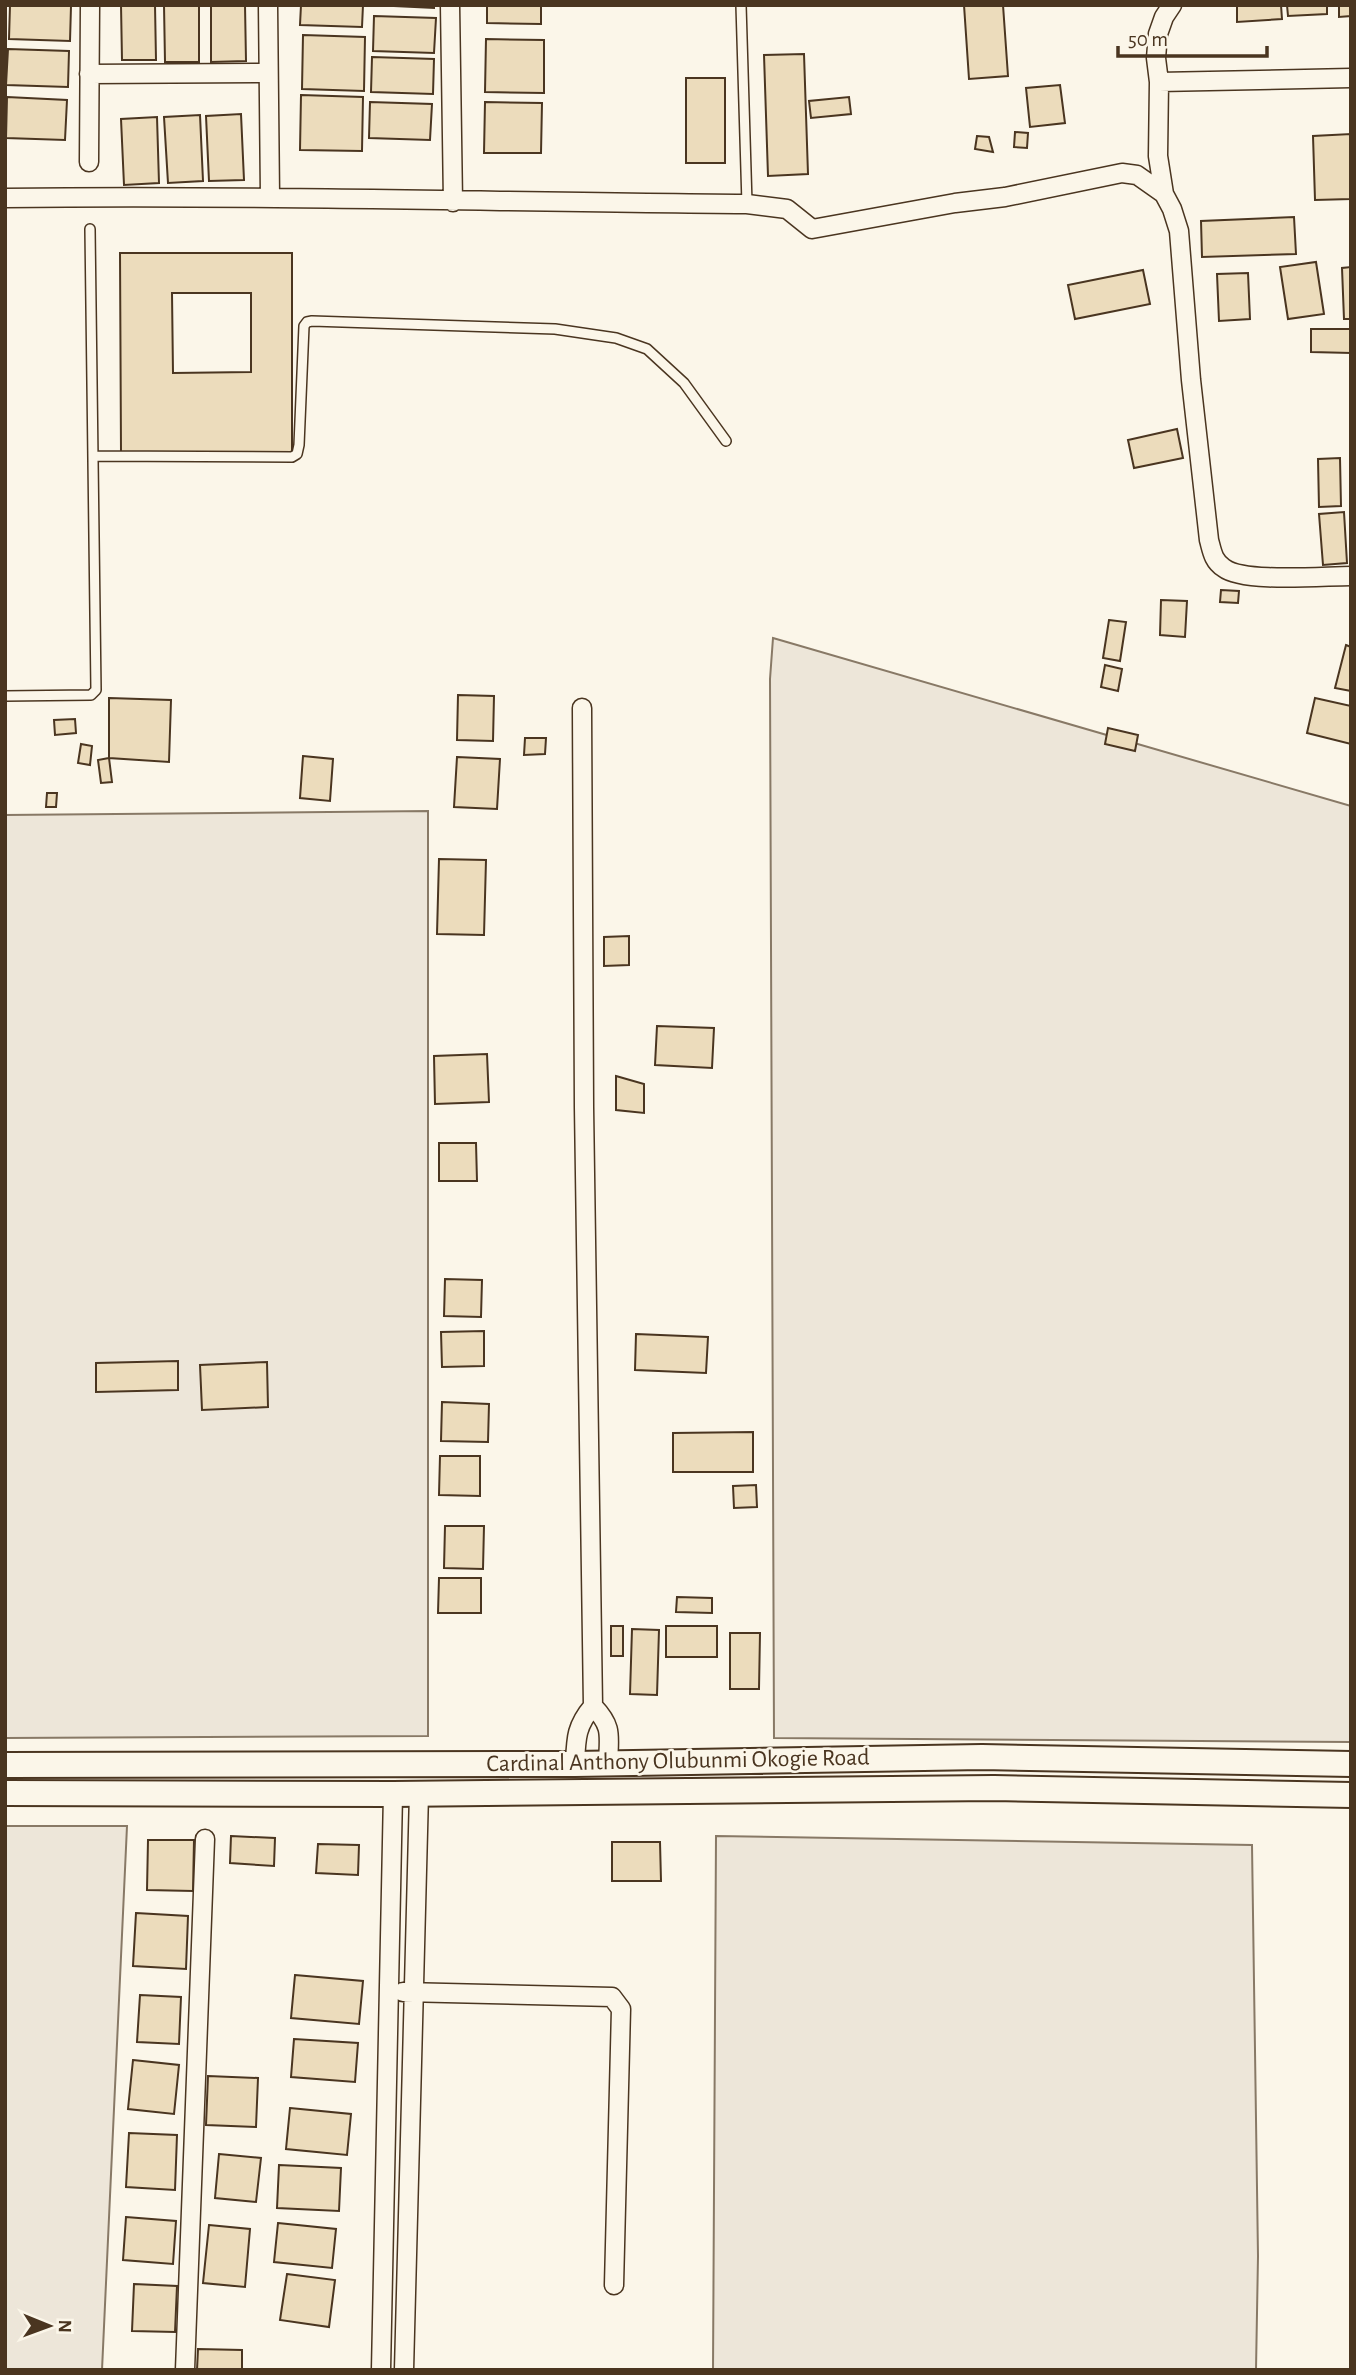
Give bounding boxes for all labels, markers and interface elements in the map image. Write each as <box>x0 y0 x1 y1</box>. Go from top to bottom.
scale bar <box>1118 14 1267 58</box>
text: 50 m <box>1128 29 1168 50</box>
street label: Cardinal Anthony Olubunmi Okogie Road <box>486 1746 870 1776</box>
north arrow <box>14 2291 84 2361</box>
text: N <box>55 2319 74 2333</box>

